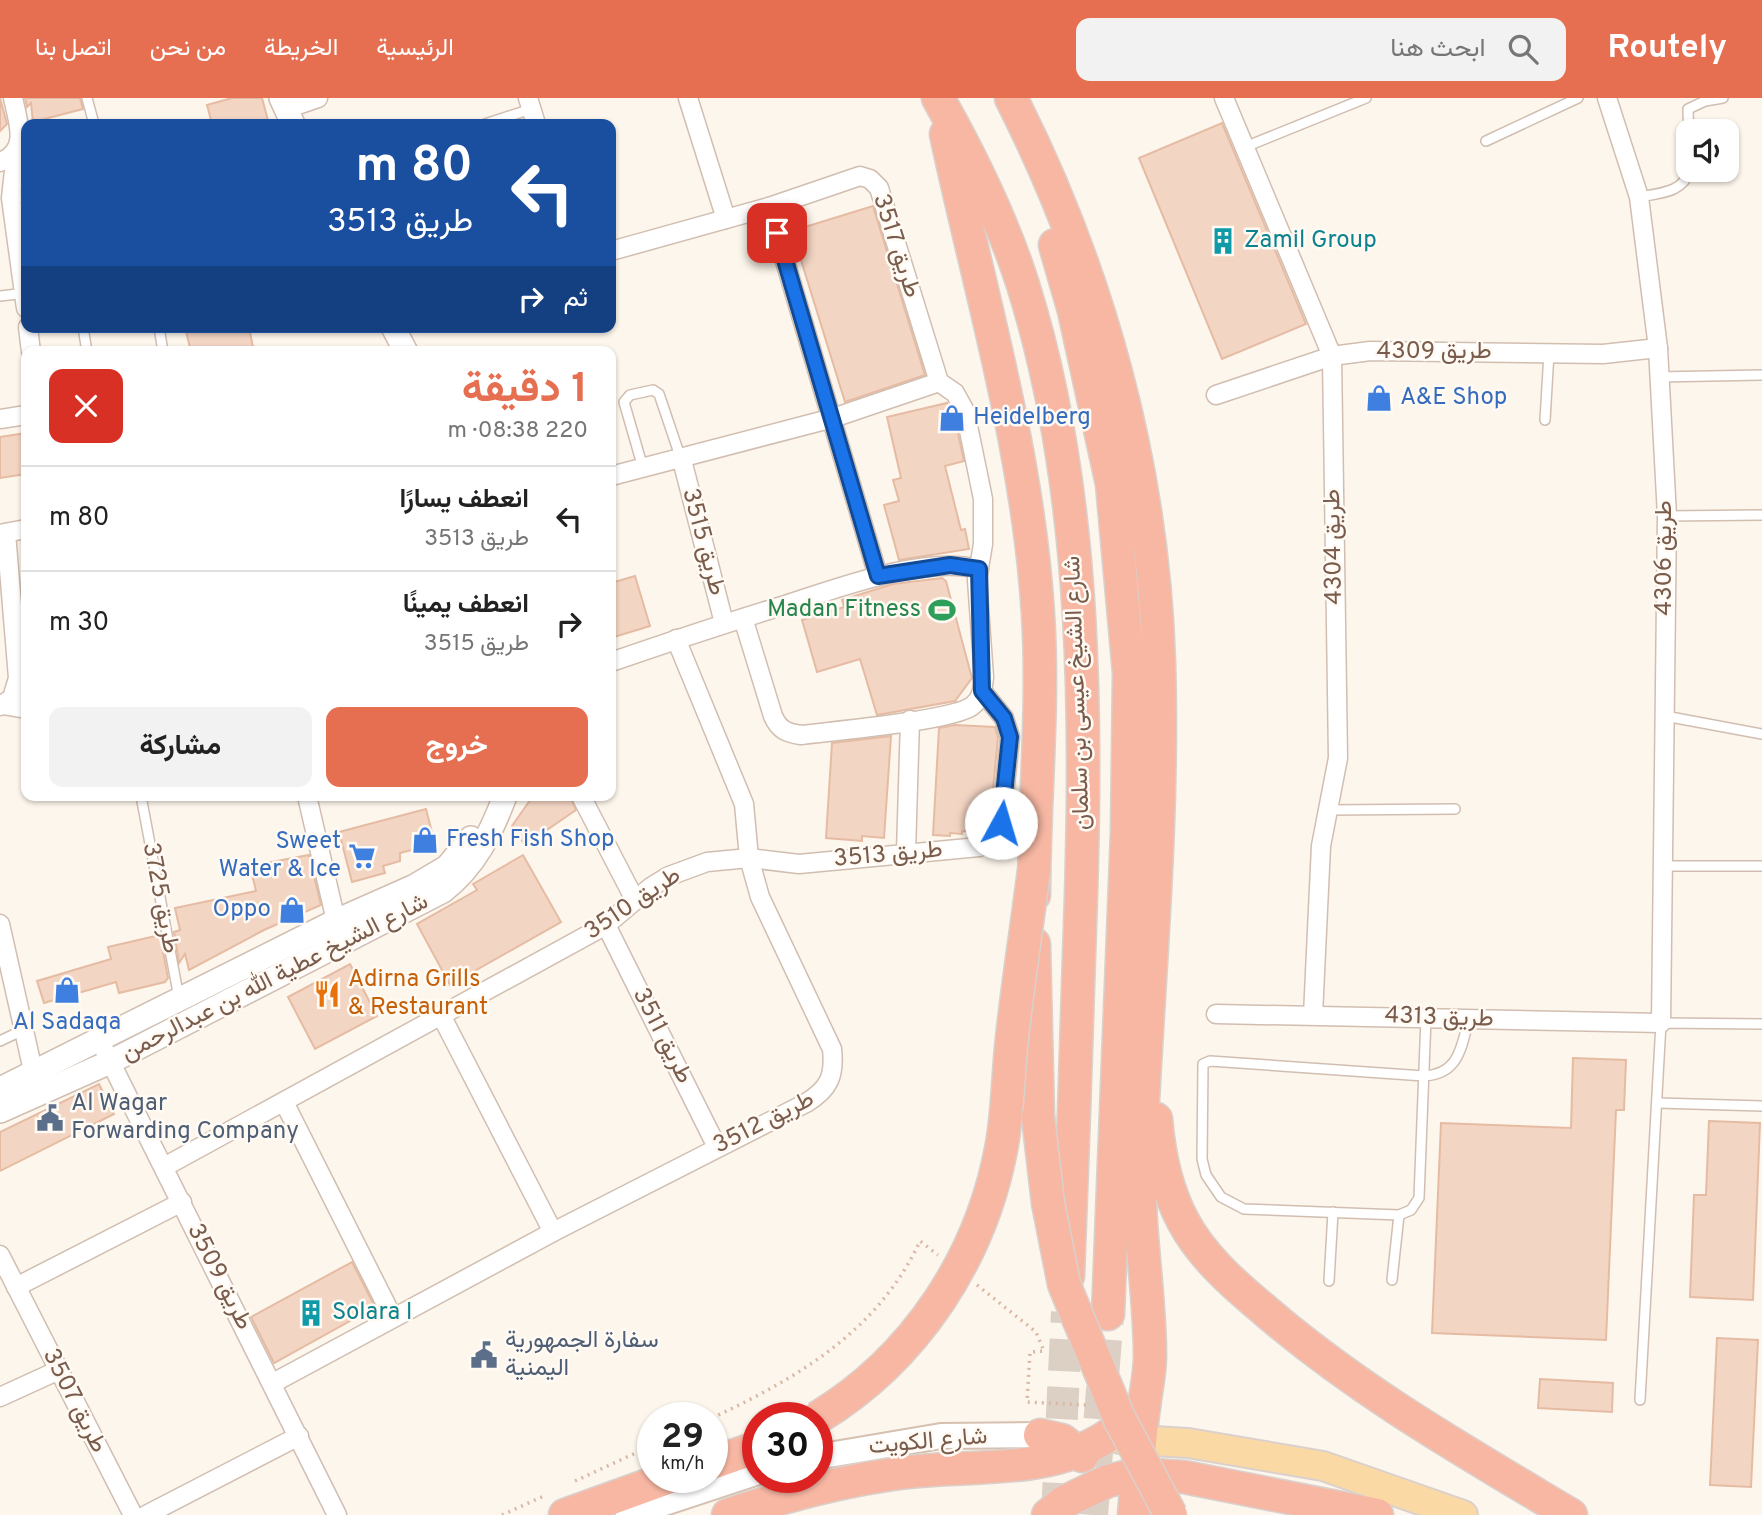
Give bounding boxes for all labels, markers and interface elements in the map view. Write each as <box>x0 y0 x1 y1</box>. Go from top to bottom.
search box <box>1076 18 1566 81</box>
text: Routely <box>1608 28 1727 70</box>
icon: search <box>1504 30 1542 68</box>
text: ابحث هنا <box>1390 33 1486 66</box>
text: اتصل بنا <box>35 34 112 64</box>
text: من نحن <box>150 34 226 64</box>
text: الخريطة <box>264 34 338 64</box>
text: الرئيسية <box>376 34 454 64</box>
map controls <box>1676 119 1739 182</box>
button: sound <box>1676 119 1739 182</box>
text: 80 m <box>356 137 473 199</box>
icon: left <box>497 147 588 238</box>
street label: طريق 3517 <box>865 190 927 302</box>
text: طريق 3513 <box>327 203 473 243</box>
pin <box>747 203 807 263</box>
icon: arrive <box>758 214 796 252</box>
building icon: Zamil Group <box>1208 226 1238 256</box>
place label: Zamil Group <box>1244 226 1377 256</box>
icon: right <box>512 280 550 318</box>
text: ثم <box>564 283 588 316</box>
street label: طريق 4309 <box>1376 337 1492 367</box>
text: 1 دقيقة <box>462 364 588 417</box>
button: close <box>49 369 123 443</box>
shop icon: A&E Shop <box>1364 383 1394 413</box>
place label: A&E Shop <box>1400 383 1507 413</box>
shop icon: Heidelberg <box>937 403 967 433</box>
place label: Heidelberg <box>973 403 1091 433</box>
text: 220 m · 08:38 <box>447 417 588 446</box>
text: انعطف يسارًا <box>399 484 529 517</box>
street label: طريق 3515 <box>674 485 732 599</box>
street label: طريق 4304 <box>1318 489 1350 605</box>
icon: left <box>550 500 588 538</box>
street label: طريق 4306 <box>1650 500 1680 616</box>
text: 80 m <box>49 502 109 535</box>
text: طريق 3513 <box>424 525 529 554</box>
street label: شارع الشيخ عيسى بن سلمان <box>1058 555 1098 831</box>
text: انعطف يمينًا <box>403 589 529 622</box>
place label: Madan Fitness <box>767 595 921 625</box>
sports icon: Madan Fitness <box>927 595 957 625</box>
icon: right <box>550 605 588 643</box>
text: 30 m <box>49 607 109 640</box>
text: طريق 3515 <box>424 630 529 659</box>
button: مشاركة <box>49 707 312 787</box>
button: خروج <box>326 707 588 787</box>
position arrow <box>964 786 1038 860</box>
shop icon: Fresh Fish Shop <box>410 825 440 855</box>
place label: Fresh Fish Shop <box>446 825 615 855</box>
place label: Sweet Water & Ice <box>218 827 341 885</box>
street label: طريق 3513 <box>832 835 944 875</box>
street label: طريق 3725 <box>135 840 185 956</box>
supermarket icon: Sweet Water & Ice <box>347 841 377 871</box>
street label: طريق 3510 <box>579 861 687 947</box>
street label: شارع الشيخ عطية الله بن عبدالرحمن <box>116 886 434 1069</box>
place label: Oppo <box>213 895 271 925</box>
shop icon: Oppo <box>277 895 307 925</box>
place label: Adirna Grills & Restaurant <box>348 965 488 1023</box>
shop icon: Al Sadaqa <box>52 975 82 1005</box>
restaurant icon: Adirna Grills & Restaurant <box>312 979 342 1009</box>
street label: طريق 3511 <box>625 983 699 1089</box>
street label: طريق 4313 <box>1384 1001 1494 1035</box>
place label: Al Sadaqa <box>13 1008 121 1038</box>
street label: طريق 3512 <box>708 1085 820 1161</box>
place label: Al Wagar Forwarding Company <box>71 1089 299 1147</box>
public building icon: Al Wagar Forwarding Company <box>35 1103 65 1133</box>
street label: طريق 3509 <box>179 1219 259 1335</box>
building icon: Solara I <box>296 1298 326 1328</box>
place label: Solara I <box>332 1298 412 1328</box>
place label: سفارة الجمهورية اليمنية <box>505 1326 659 1384</box>
public building icon: سفارة الجمهورية اليمنية <box>469 1340 499 1370</box>
street label: طريق 3507 <box>35 1344 113 1458</box>
speed limit sign: 30 <box>742 1402 833 1493</box>
text: 29 <box>661 1416 704 1460</box>
street label: شارع الكويت <box>867 1422 989 1462</box>
text: km/h <box>661 1453 704 1476</box>

